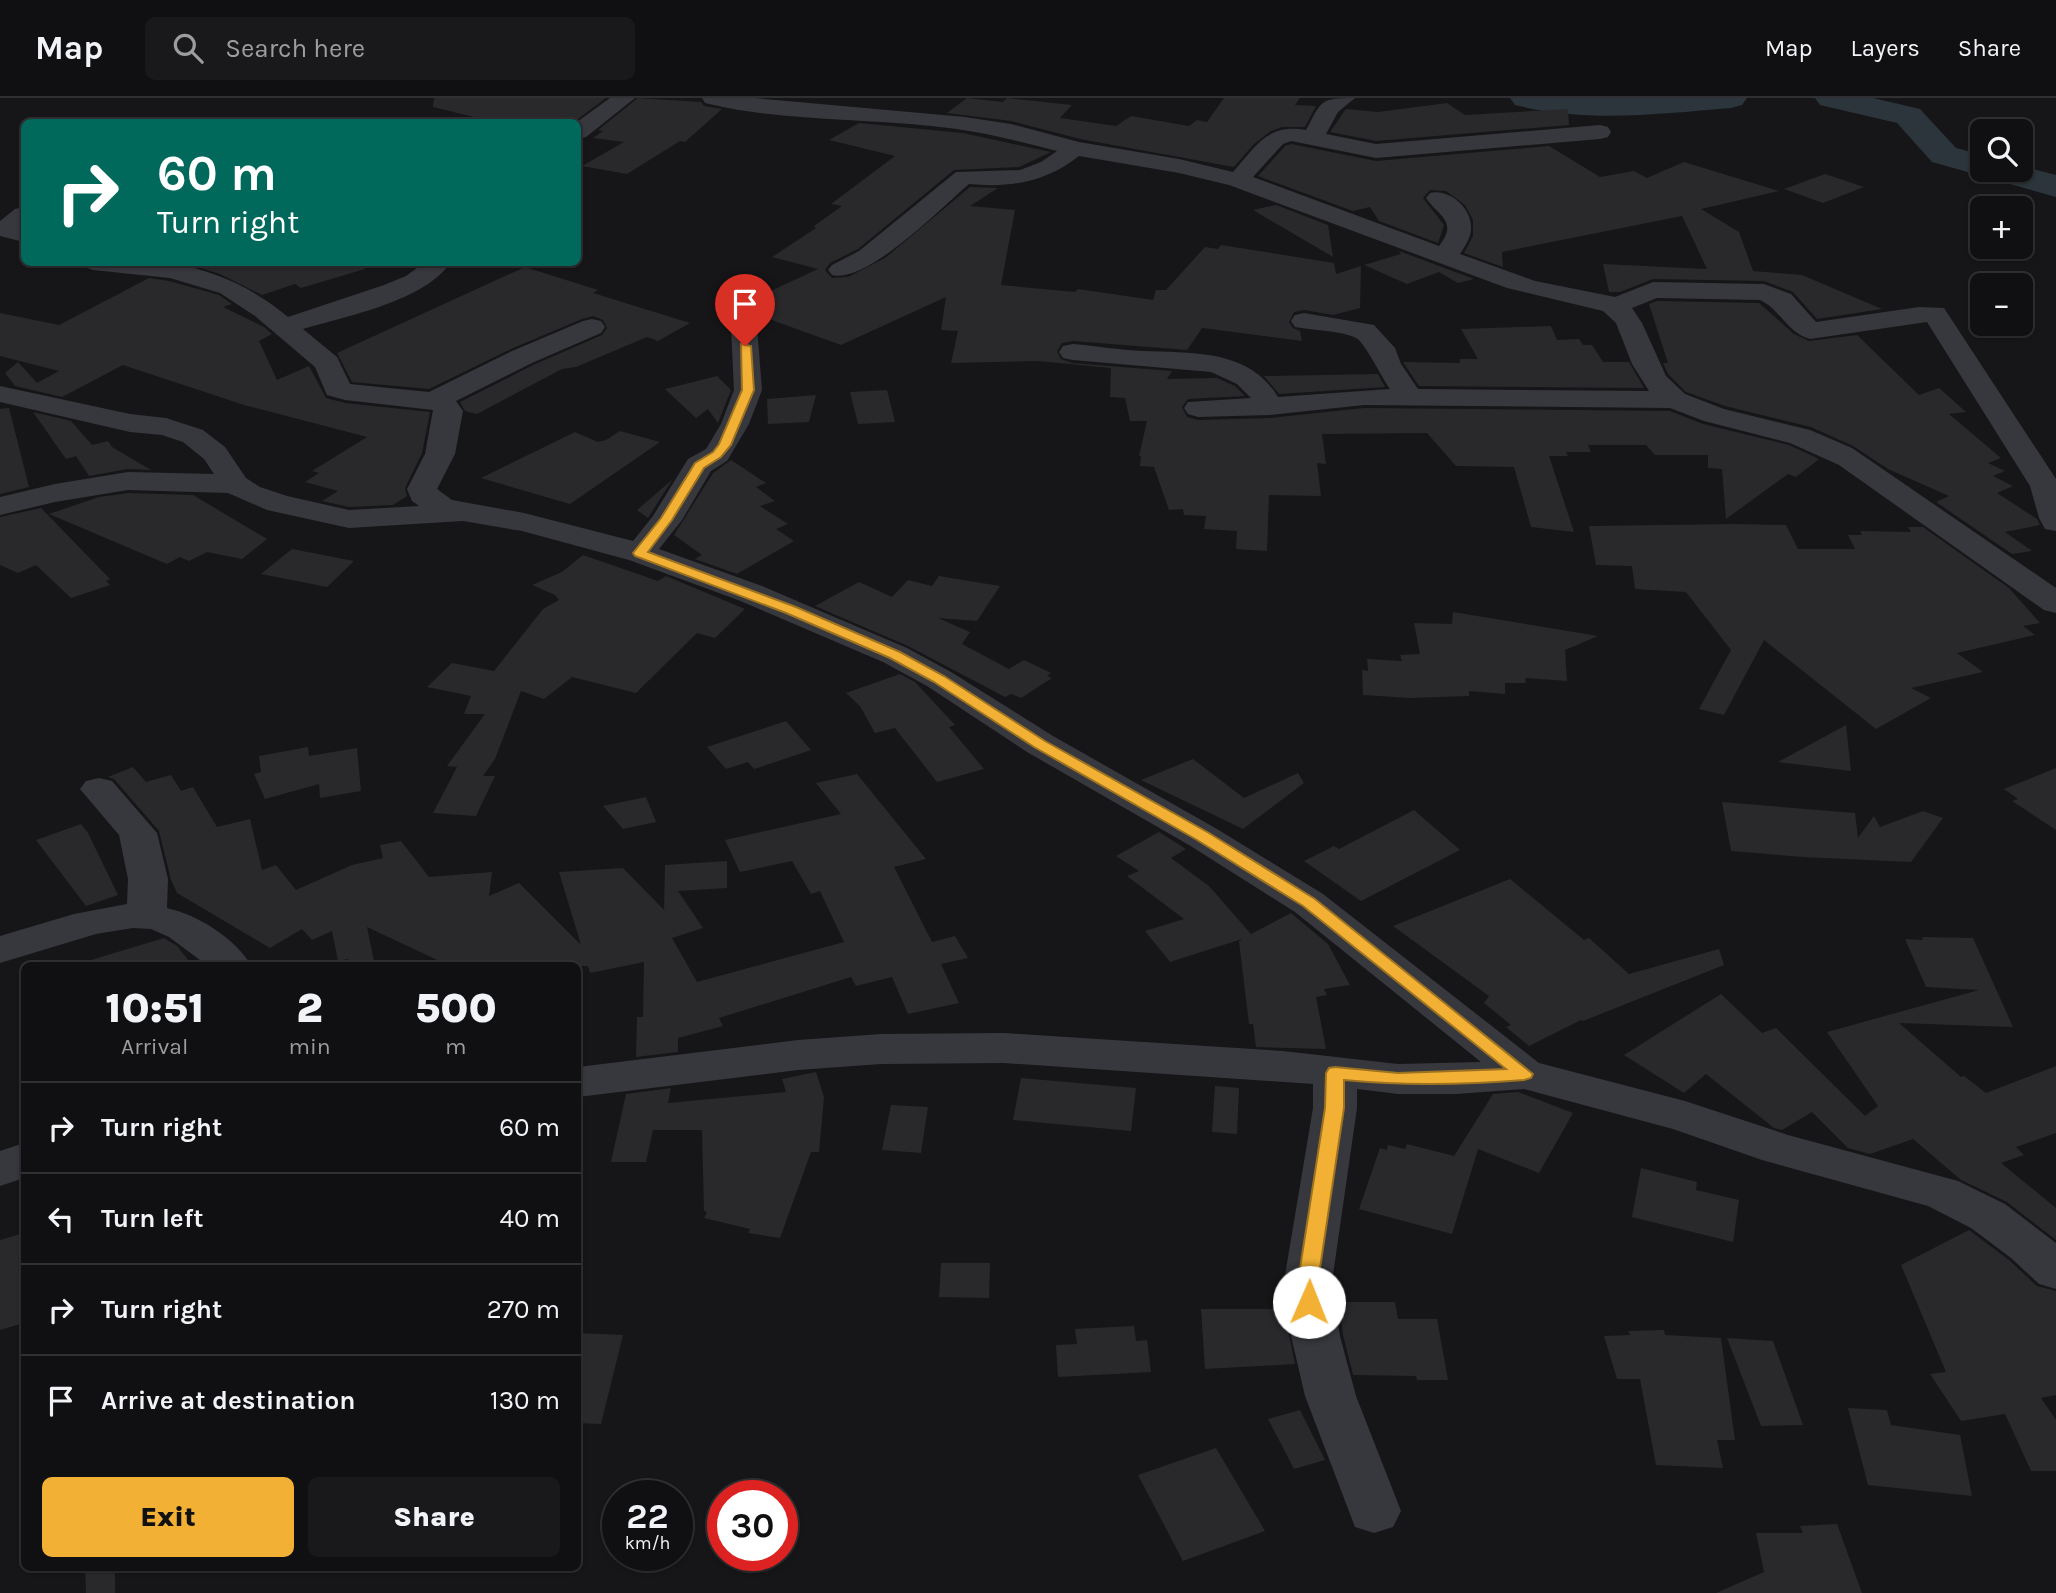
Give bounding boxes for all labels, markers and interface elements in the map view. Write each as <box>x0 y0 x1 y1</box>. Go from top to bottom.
search box <box>145 17 635 80</box>
text: Map <box>35 29 103 67</box>
icon: search <box>169 29 207 67</box>
text: Search here <box>225 33 365 64</box>
text: Map <box>1765 34 1813 62</box>
text: Layers <box>1851 34 1920 62</box>
text: Share <box>1958 34 2021 62</box>
map controls <box>1970 119 2033 336</box>
button: search <box>1970 119 2033 182</box>
text: 60 m <box>157 145 277 202</box>
icon: right <box>42 147 133 238</box>
button: + <box>1970 196 2033 259</box>
text: Turn right <box>157 204 299 241</box>
button: − <box>1970 273 2033 336</box>
pin <box>715 274 775 346</box>
icon: arrive <box>726 285 764 323</box>
text: 10:51 <box>105 983 204 1033</box>
text: 2 <box>296 983 323 1033</box>
text: 500 <box>415 983 497 1033</box>
text: Arrival <box>121 1033 188 1060</box>
text: min <box>288 1033 331 1060</box>
text: m <box>445 1033 467 1060</box>
icon: right <box>42 1109 80 1147</box>
text: Turn right <box>101 1112 222 1143</box>
text: 60 m <box>499 1112 560 1143</box>
icon: left <box>42 1200 80 1238</box>
text: Turn left <box>101 1203 203 1234</box>
text: 40 m <box>500 1203 560 1234</box>
position arrow <box>1272 1265 1346 1339</box>
icon: right <box>42 1291 80 1329</box>
text: Turn right <box>101 1294 222 1325</box>
text: 270 m <box>487 1294 560 1325</box>
icon: arrive <box>42 1382 80 1420</box>
text: Arrive at destination <box>101 1385 355 1416</box>
text: 130 m <box>490 1385 560 1416</box>
button: Exit <box>42 1477 294 1557</box>
button: Share <box>308 1477 560 1557</box>
speed limit sign: 30 <box>707 1480 798 1571</box>
text: 22 <box>626 1496 669 1537</box>
text: km/h <box>625 1532 670 1554</box>

